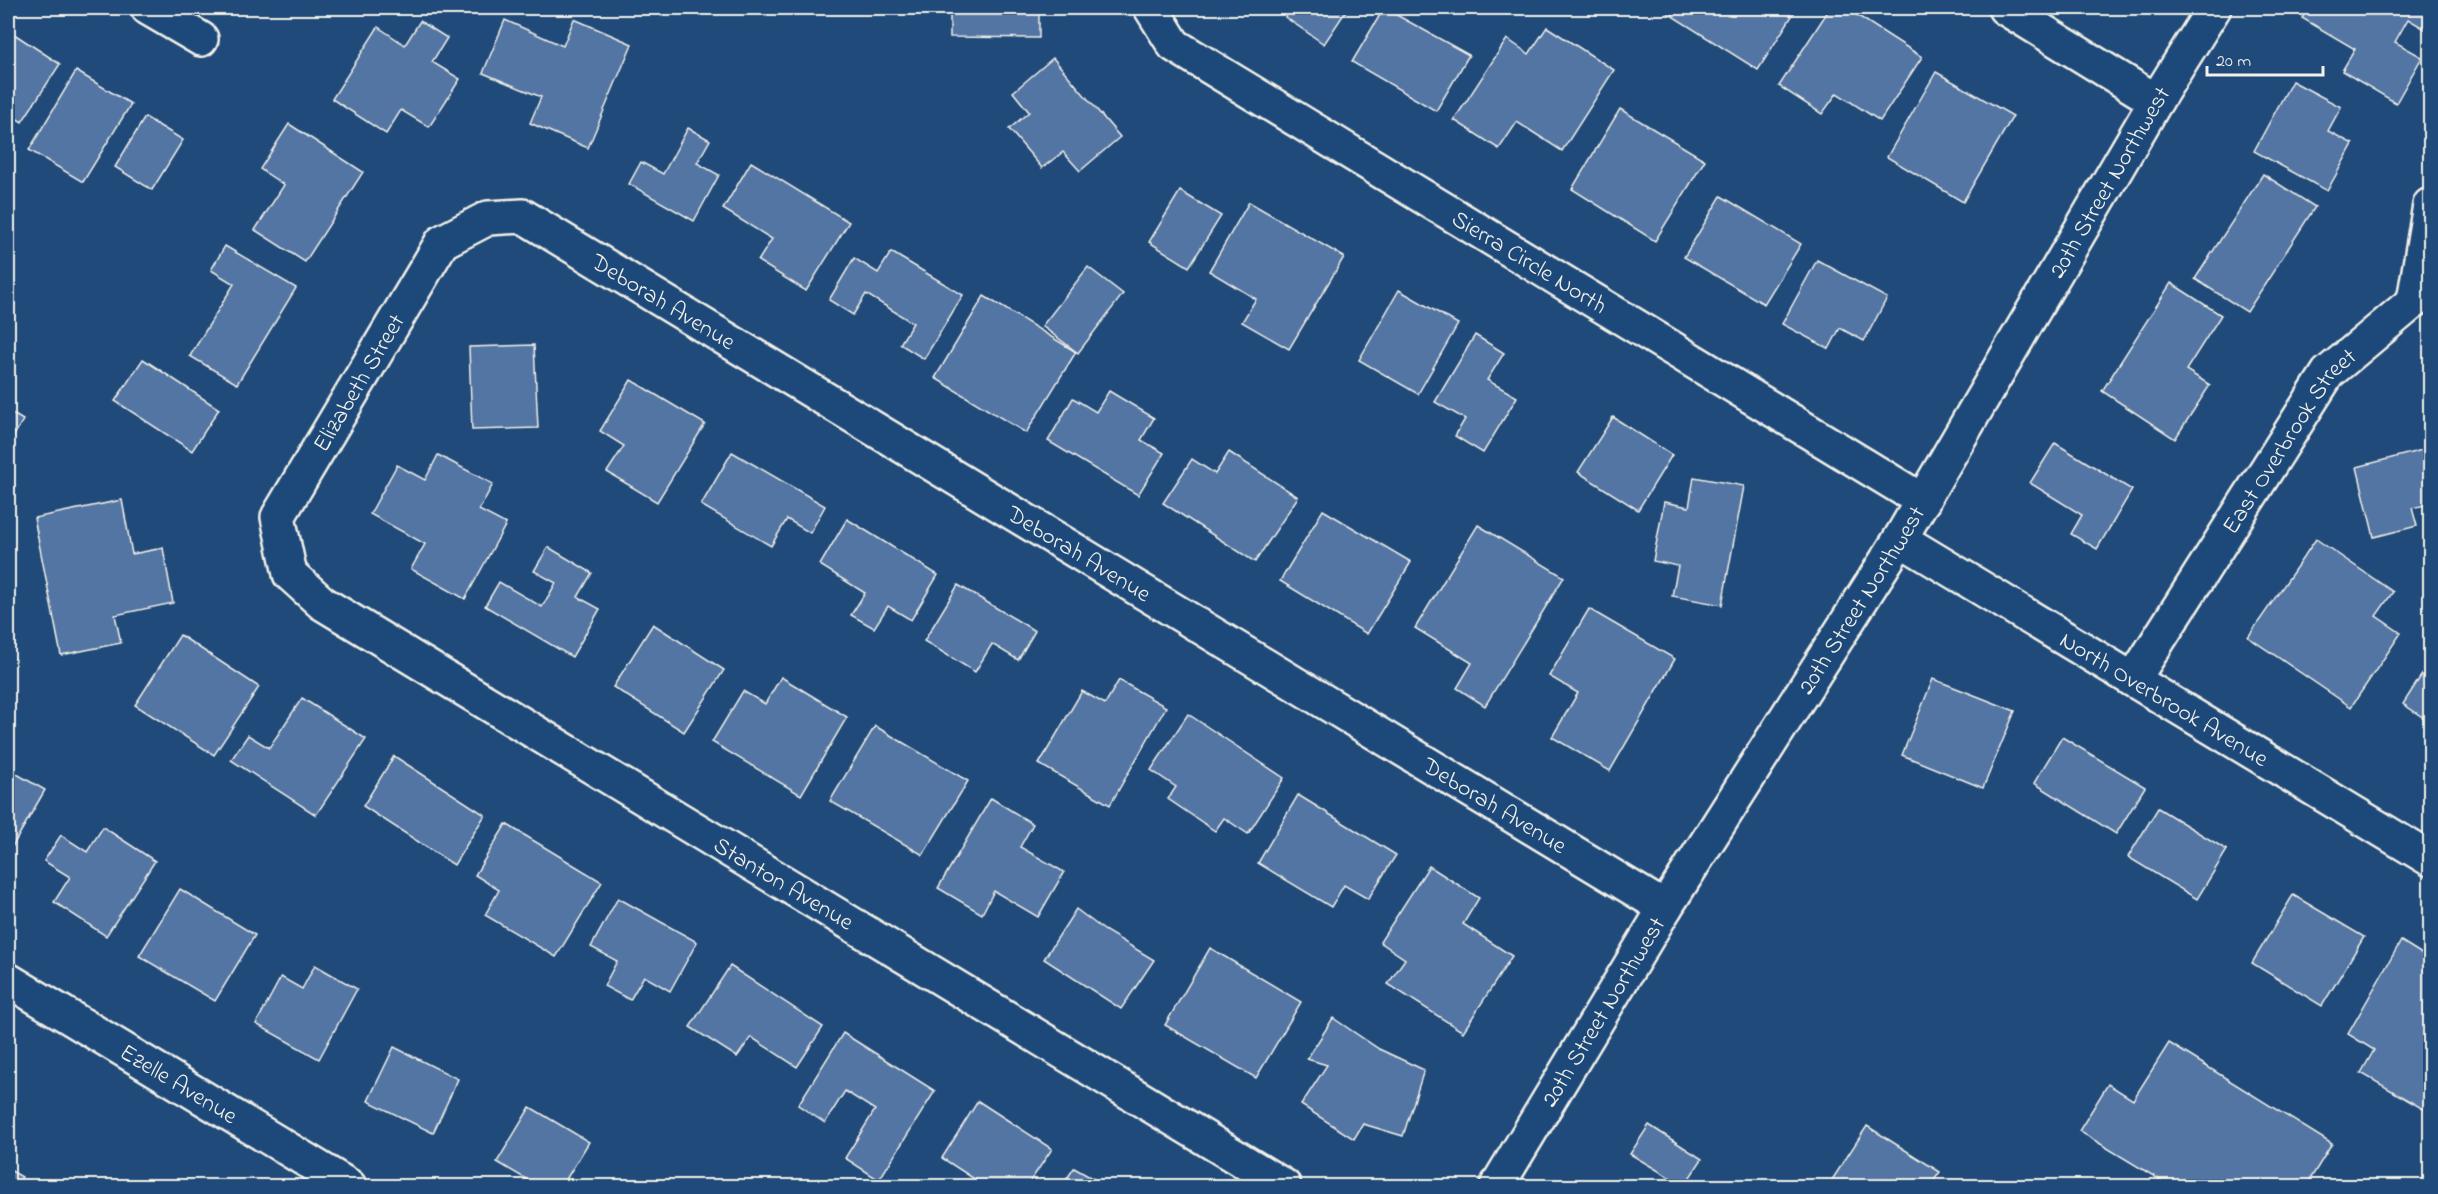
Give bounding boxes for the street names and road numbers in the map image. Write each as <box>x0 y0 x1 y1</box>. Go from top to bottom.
street label: 20th Street Northwest <box>2041 81 2181 286</box>
street label: Sierra Circle North <box>1444 203 1613 325</box>
street label: Deborah Avenue <box>583 246 742 361</box>
street label: Elizabeth Street <box>306 308 415 459</box>
street label: East Overbrook Street <box>2215 341 2365 542</box>
street label: Deborah Avenue <box>998 498 1157 613</box>
street label: 20th Street Northwest <box>1790 500 1935 702</box>
street label: North Overbrook Avenue <box>2052 624 2274 778</box>
street label: Deborah Avenue <box>1414 749 1573 865</box>
street label: Stanton Avenue <box>706 829 860 941</box>
street label: 20th Street Northwest <box>1534 911 1676 1115</box>
street label: Ezelle Avenue <box>112 1036 244 1135</box>

